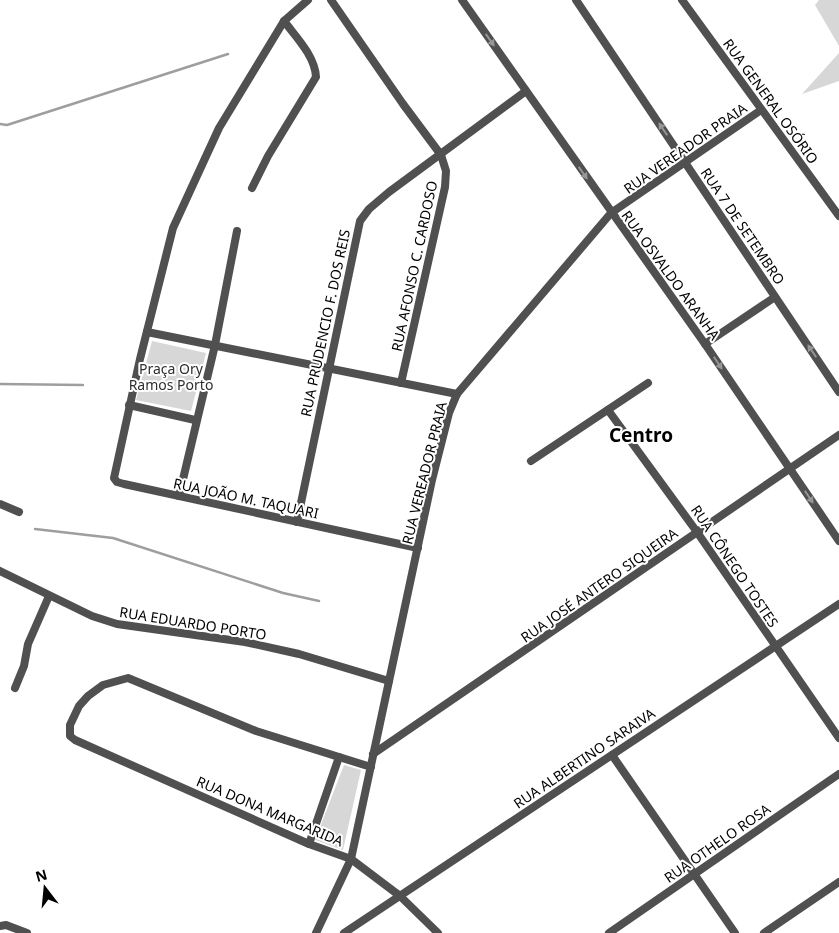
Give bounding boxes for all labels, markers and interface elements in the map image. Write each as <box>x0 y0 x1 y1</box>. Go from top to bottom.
one-way arrow <box>485 33 496 46</box>
street label: RUA GENERAL OSÓRIO <box>719 35 823 167</box>
street label: RUA VEREADOR PRAIA <box>620 98 750 198</box>
one-way arrow <box>658 122 667 136</box>
street label: RUA 7 DE SETEMBRO <box>697 164 789 288</box>
one-way arrow <box>578 166 588 180</box>
street label: RUA AFONSO C. CARDOSO <box>387 179 441 353</box>
street label: RUA OSVALDO ARANHA <box>618 207 724 344</box>
street label: RUA PRUDENCIO F. DOS REIS <box>296 227 354 418</box>
one-way arrow <box>807 344 817 358</box>
one-way arrow <box>713 356 723 370</box>
park label: Praça Ory Ramos Porto <box>129 359 213 394</box>
street label: RUA VEREADOR PRAIA <box>397 400 451 546</box>
district label: Centro <box>609 422 673 448</box>
street label: RUA JOÃO M. TAQUARI <box>172 473 321 523</box>
one-way arrow <box>804 491 814 504</box>
street label: RUA CÔNEGO TOSTES <box>687 501 783 631</box>
street label: RUA JOSÉ ANTERO SIQUEIRA <box>517 523 681 647</box>
street label: RUA EDUARDO PORTO <box>118 602 268 644</box>
street label: RUA ALBERTINO SARAIVA <box>510 703 659 813</box>
street label: RUA DONA MARGARIDA <box>194 771 346 851</box>
street label: RUA OTHELO ROSA <box>660 799 774 887</box>
north arrow <box>20 863 70 913</box>
text: N <box>33 864 49 886</box>

